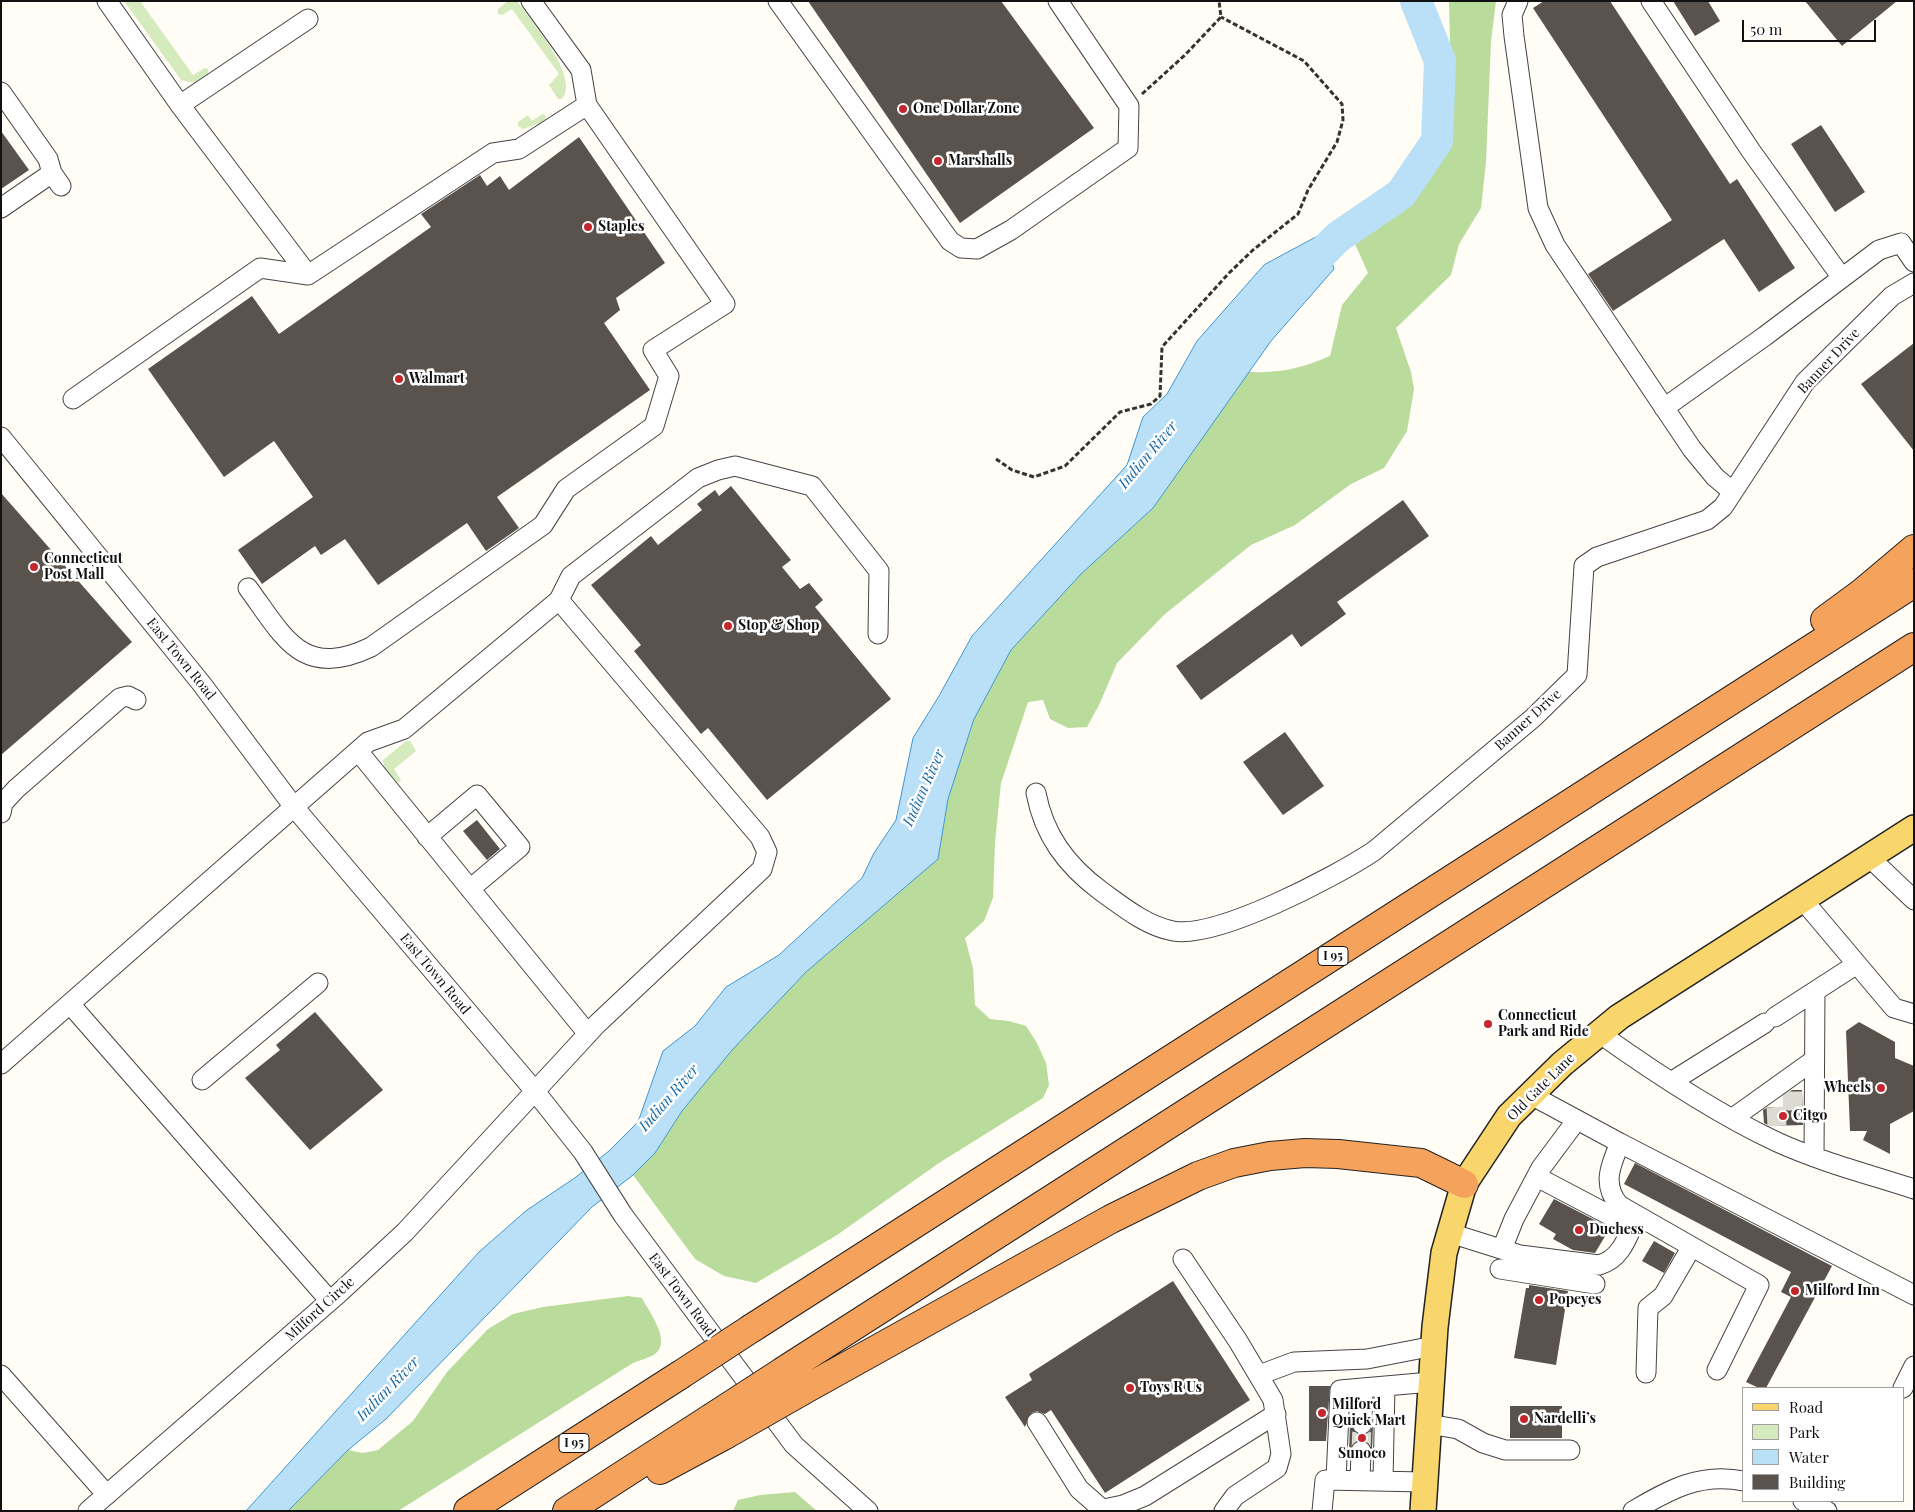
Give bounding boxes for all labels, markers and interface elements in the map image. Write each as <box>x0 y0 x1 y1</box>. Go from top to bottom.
scale bar <box>1745 10 1879 42</box>
text: 50 m <box>1750 19 1782 39</box>
place label: One Dollar Zone <box>913 101 1019 117</box>
marker: One Dollar Zone <box>897 103 909 115</box>
place label: Marshalls <box>948 153 1012 169</box>
marker: Marshalls <box>932 155 944 167</box>
place label: Staples <box>598 219 644 235</box>
marker: Staples <box>582 221 594 233</box>
street label: Banner Drive <box>1794 325 1864 397</box>
place label: Walmart <box>409 371 465 387</box>
marker: Walmart <box>393 373 405 385</box>
water label: Indian River <box>1115 418 1181 492</box>
place label: Connecticut Post Mall <box>44 551 123 584</box>
marker: Connecticut Post Mall <box>28 561 40 573</box>
street label: East Town Road <box>143 615 219 703</box>
place label: Stop & Shop <box>738 618 819 634</box>
marker: Stop & Shop <box>722 620 734 632</box>
street label: Banner Drive <box>1491 686 1565 754</box>
water label: Indian River <box>899 747 949 829</box>
street label: East Town Road <box>396 930 474 1018</box>
road number: I 95 <box>1318 946 1348 966</box>
place label: Connecticut Park and Ride <box>1498 1008 1589 1040</box>
marker: Connecticut Park and Ride <box>1482 1018 1494 1030</box>
street label: Old Gate Lane <box>1504 1050 1578 1124</box>
water label: Indian River <box>635 1061 703 1135</box>
place label: Wheels <box>1824 1080 1871 1096</box>
marker: Wheels <box>1875 1082 1887 1094</box>
place label: Citgo <box>1793 1108 1828 1124</box>
marker: Citgo <box>1777 1110 1789 1122</box>
place label: Duchess <box>1589 1222 1644 1238</box>
marker: Duchess <box>1573 1224 1585 1236</box>
street label: East Town Road <box>645 1250 719 1340</box>
street label: Milford Circle <box>282 1274 358 1344</box>
place label: Milford Inn <box>1805 1283 1880 1299</box>
marker: Milford Inn <box>1789 1285 1801 1297</box>
place label: Popeyes <box>1549 1292 1602 1308</box>
marker: Popeyes <box>1533 1294 1545 1306</box>
water label: Indian River <box>353 1353 423 1425</box>
place label: Toys R Us <box>1140 1380 1202 1396</box>
marker: Toys R Us <box>1124 1382 1136 1394</box>
legend <box>1742 1387 1905 1502</box>
place label: Milford Quick Mart <box>1332 1397 1406 1430</box>
text: Road <box>1789 1397 1823 1417</box>
marker: Milford Quick Mart <box>1316 1407 1328 1419</box>
place label: Nardelli’s <box>1534 1411 1596 1427</box>
marker: Nardelli’s <box>1518 1413 1530 1425</box>
text: Park <box>1789 1422 1820 1442</box>
marker: Sunoco <box>1356 1432 1368 1444</box>
road number: I 95 <box>559 1434 589 1452</box>
place label: Sunoco <box>1338 1446 1386 1462</box>
text: Water <box>1789 1447 1829 1467</box>
text: Building <box>1789 1472 1845 1492</box>

